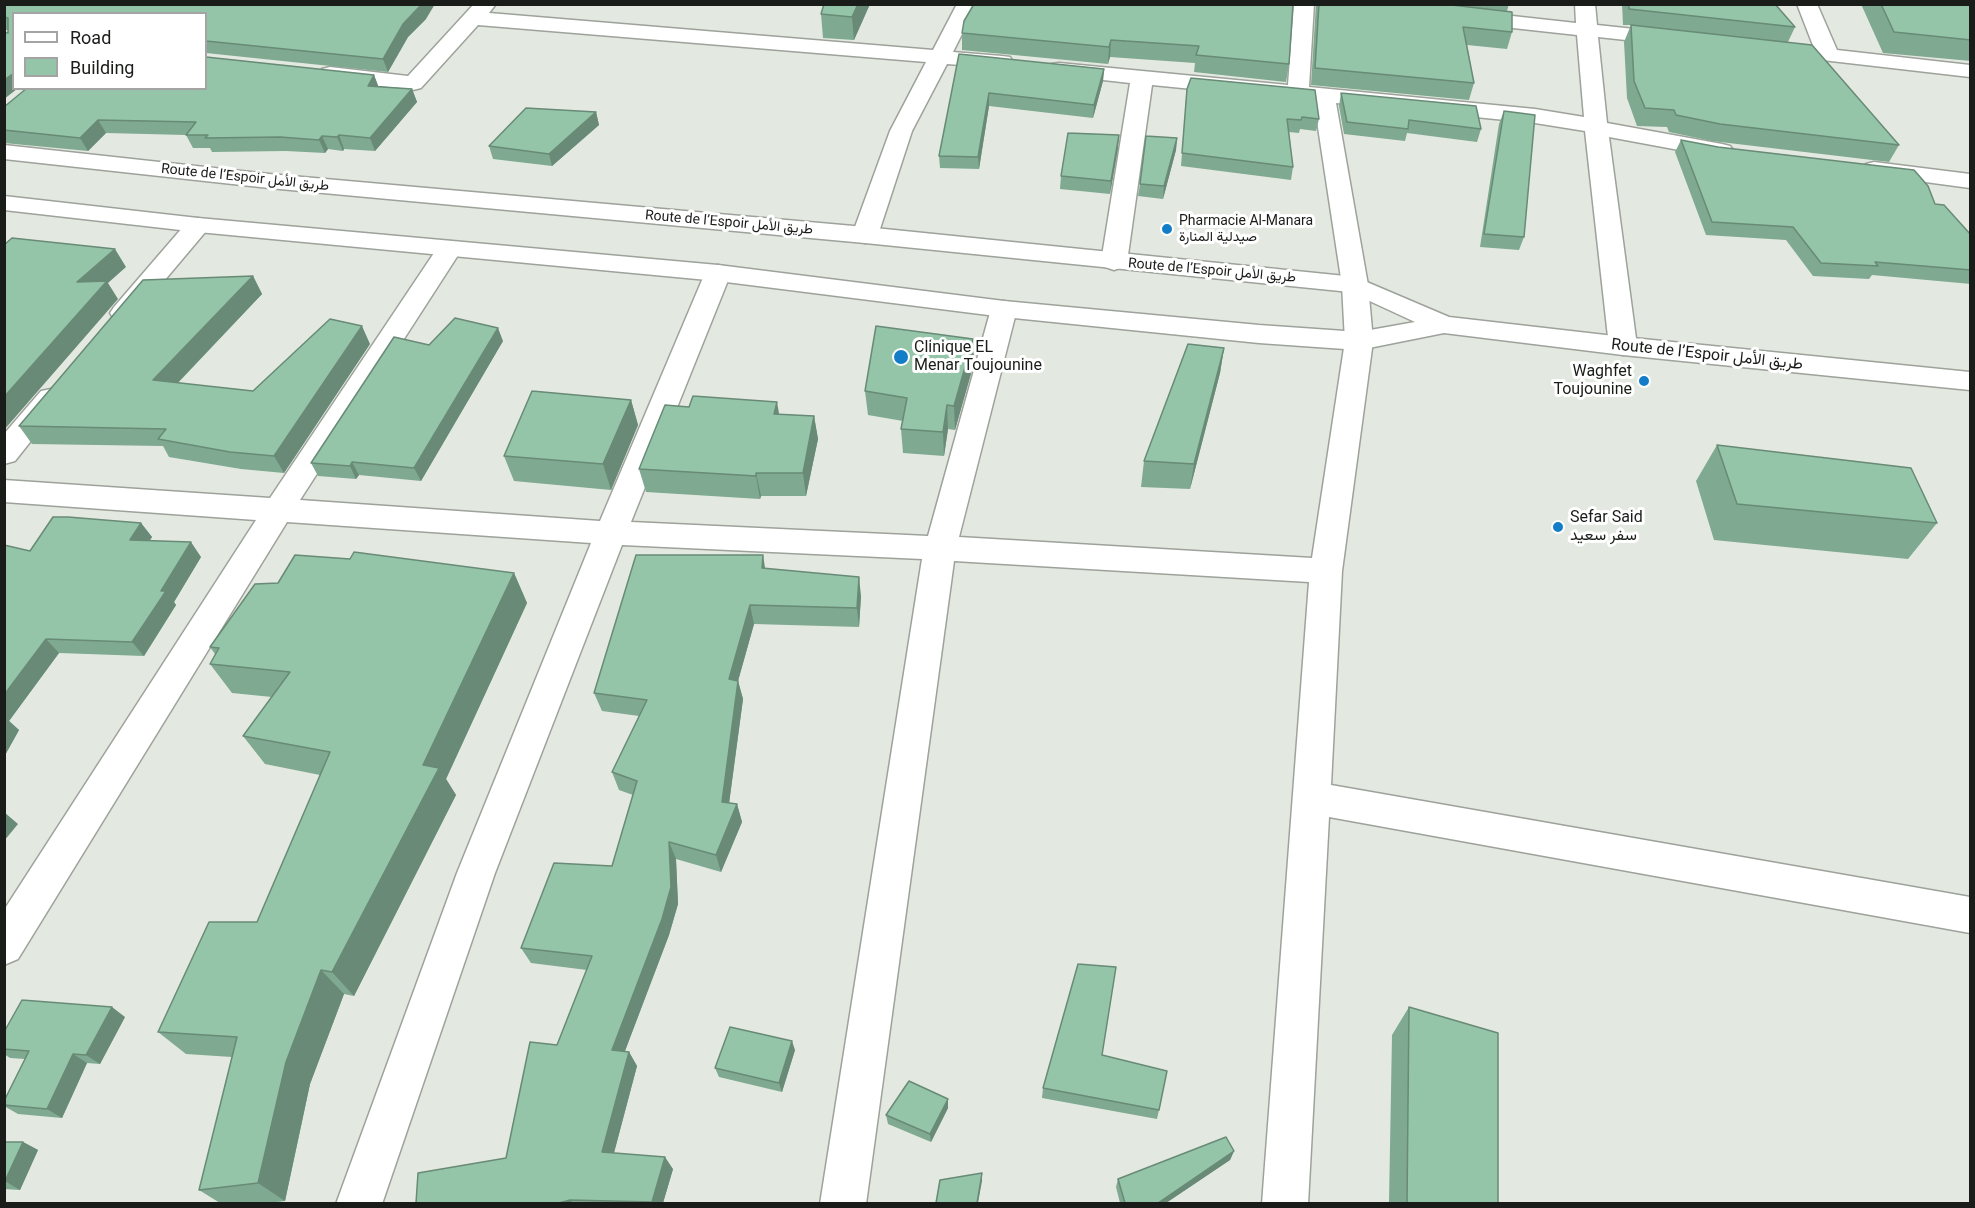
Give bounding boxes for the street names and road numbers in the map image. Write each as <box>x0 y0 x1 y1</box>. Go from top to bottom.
street label: Route de l’Espoir طريق الأمل <box>160 161 330 195</box>
street label: Route de l’Espoir طريق الأمل <box>644 207 814 239</box>
street label: Route de l’Espoir طريق الأمل <box>1127 255 1297 287</box>
street label: Route de l’Espoir طريق الأمل <box>1610 335 1804 375</box>

